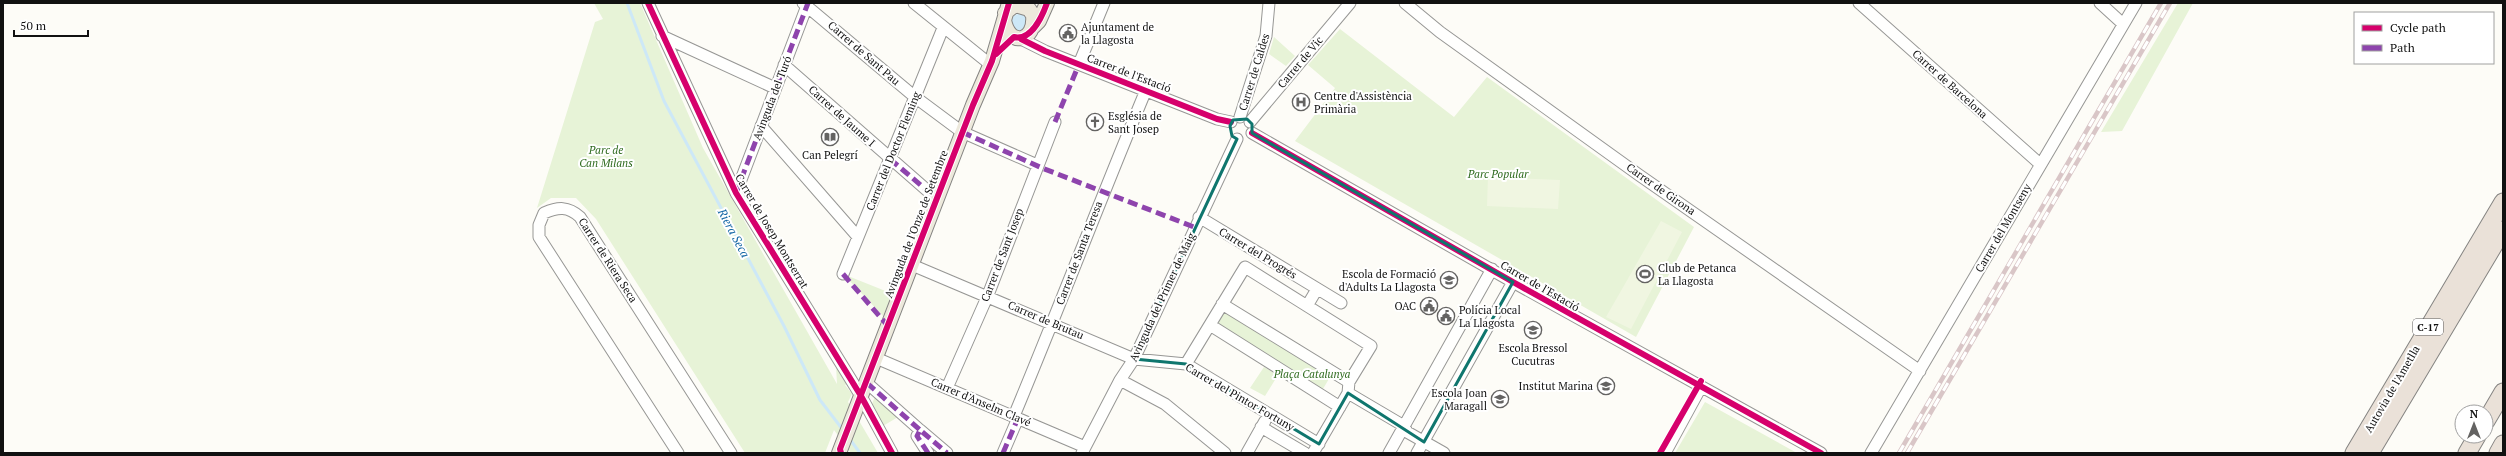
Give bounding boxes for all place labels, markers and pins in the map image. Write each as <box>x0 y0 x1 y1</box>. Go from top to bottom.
place label: Ajuntament de la Llagosta <box>1081 20 1155 47</box>
public building icon: Ajuntament de la Llagosta <box>1058 23 1078 43</box>
place label: Centre d'Assistència Primària <box>1314 89 1412 116</box>
hospital icon: Centre d'Assistència Primària <box>1291 92 1311 112</box>
place label: Església de Sant Josep <box>1108 109 1162 136</box>
church icon: Església de Sant Josep <box>1085 112 1105 132</box>
library icon: Can Pelegrí <box>820 127 840 147</box>
place label: Can Pelegrí <box>802 148 859 162</box>
place label: Club de Petanca La Llagosta <box>1658 261 1737 288</box>
sports icon: Club de Petanca La Llagosta <box>1635 264 1655 284</box>
place label: Escola de Formació d'Adults La Llagosta <box>1339 267 1436 294</box>
school or university icon: Escola de Formació d'Adults La Llagosta <box>1439 270 1459 290</box>
public building icon: OAC <box>1419 296 1439 316</box>
place label: OAC <box>1394 299 1416 313</box>
place label: Polícia Local La Llagosta <box>1459 303 1521 330</box>
public building icon: Polícia Local La Llagosta <box>1436 306 1456 326</box>
school or university icon: Escola Bressol Cucutras <box>1523 320 1543 340</box>
place label: Escola Bressol Cucutras <box>1498 341 1568 368</box>
school or university icon: Institut Marina <box>1596 376 1616 396</box>
place label: Institut Marina <box>1519 379 1593 393</box>
place label: Escola Joan Maragall <box>1431 386 1487 413</box>
school or university icon: Escola Joan Maragall <box>1490 389 1510 409</box>

